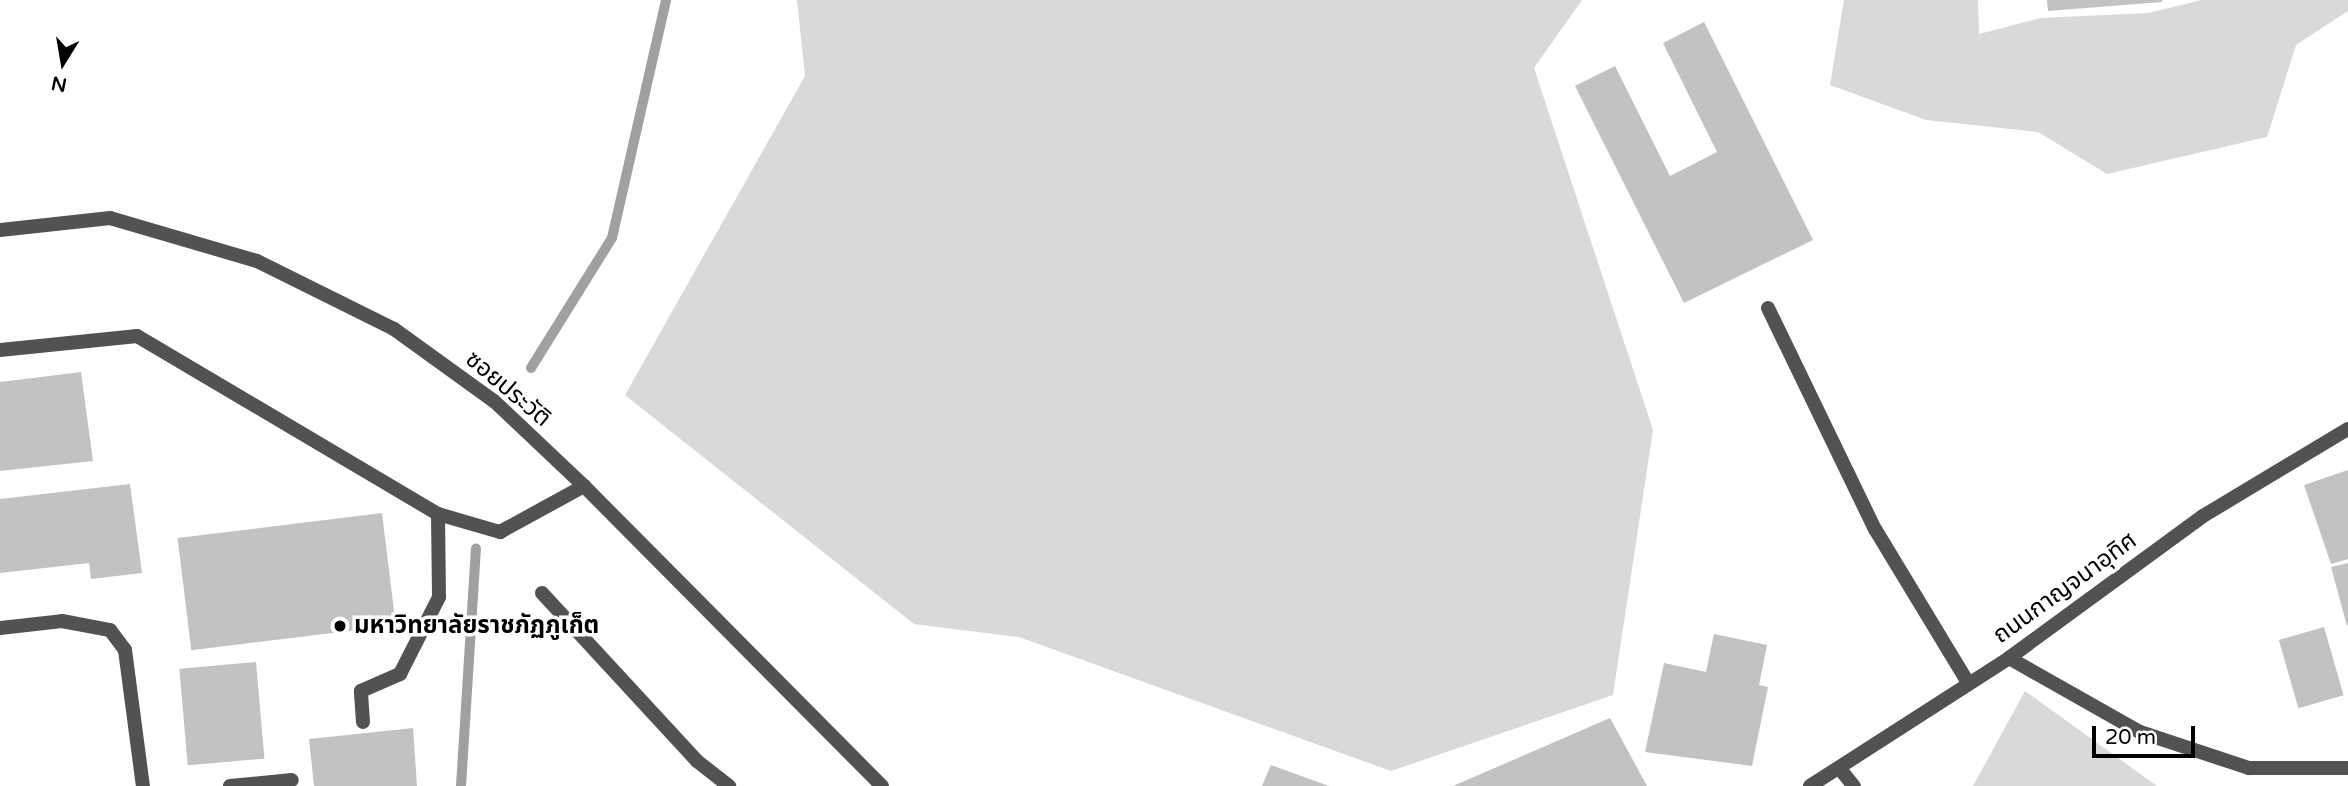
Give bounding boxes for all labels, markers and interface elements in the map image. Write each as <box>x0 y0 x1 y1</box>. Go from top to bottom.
north arrow <box>28 28 98 98</box>
text: N <box>49 71 69 96</box>
street label: ซอยประวัติ <box>459 345 557 433</box>
street label: ถนนกาญจนาอุทิศ <box>1988 526 2142 650</box>
place label: มหาวิทยาลัยราชภัฏภูเก็ต <box>354 612 599 640</box>
marker: มหาวิทยาลัยราชภัฏภูเก็ต <box>332 618 348 634</box>
scale bar <box>2096 712 2199 756</box>
text: 20 m <box>2105 725 2156 750</box>

